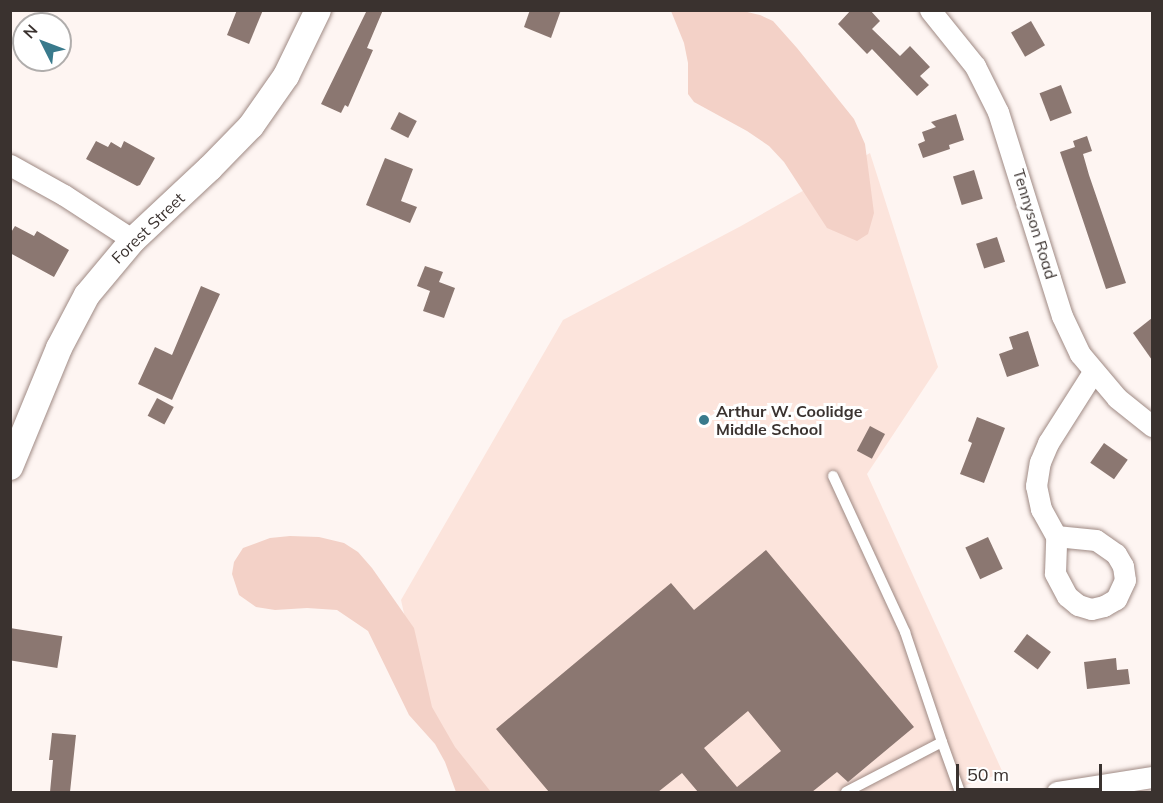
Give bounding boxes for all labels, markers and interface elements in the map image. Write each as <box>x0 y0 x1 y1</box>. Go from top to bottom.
north arrow <box>12 12 72 72</box>
text: N <box>19 20 42 42</box>
street label: Tennyson Road <box>1009 167 1061 281</box>
street label: Forest Street <box>107 188 189 268</box>
place label: Arthur W. Coolidge Middle School <box>716 401 862 439</box>
marker: Arthur W. Coolidge Middle School <box>697 413 711 427</box>
scale bar <box>959 752 1104 790</box>
text: 50 m <box>967 763 1009 786</box>

